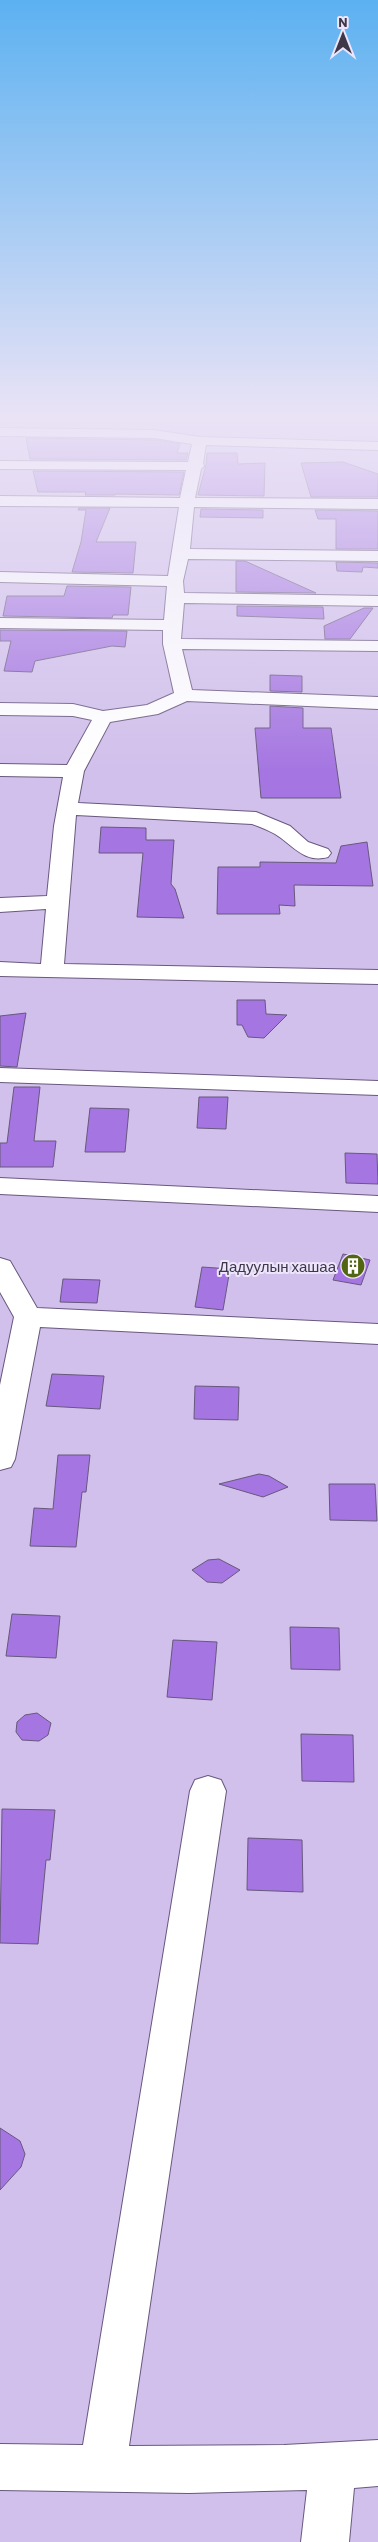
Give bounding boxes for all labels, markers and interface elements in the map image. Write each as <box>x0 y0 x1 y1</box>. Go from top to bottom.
north arrow <box>318 10 368 60</box>
text: N <box>338 13 348 30</box>
building icon: Дадуулын хашаа <box>340 1253 366 1279</box>
place label: Дадуулын хашаа <box>219 1257 337 1275</box>

